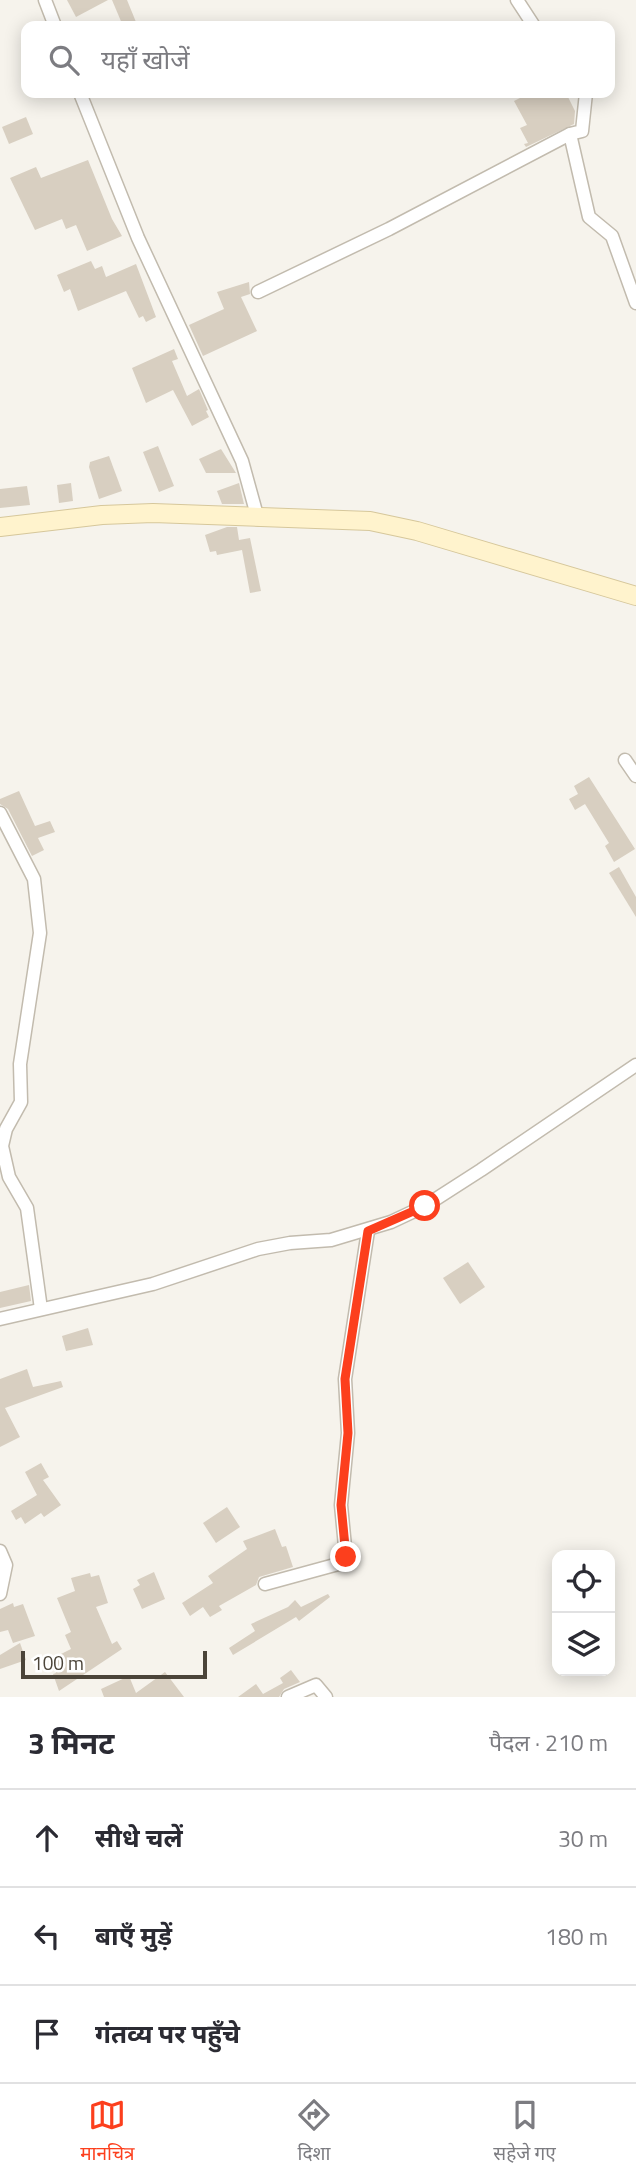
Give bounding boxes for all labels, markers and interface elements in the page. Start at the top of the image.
search box [21,21,615,98]
text: यहाँ खोजें [101,40,190,79]
icon: search [45,41,83,79]
route start [409,1190,440,1221]
route end [330,1541,361,1572]
map controls [552,1550,615,1676]
button: locate [552,1550,615,1613]
button: layers [552,1613,615,1676]
scale bar [21,1648,206,1680]
text: 100 m [32,1648,84,1677]
text: 3 मिनट [28,1720,114,1766]
text: पैदल · 210 m [489,1725,608,1760]
text: सीधे चलें [95,1818,183,1857]
icon: ahead [28,1819,66,1857]
text: 30 m [558,1821,608,1856]
text: बाएँ मुड़ें [95,1916,172,1955]
icon: left [28,1917,66,1955]
text: 180 m [545,1919,608,1954]
text: गंतव्य पर पहुँचे [95,2014,240,2053]
icon: arrive [28,2015,66,2053]
tab: मानचित्र [80,2096,135,2168]
tab: दिशा [295,2096,333,2168]
tab: सहेजे गए [493,2096,556,2168]

